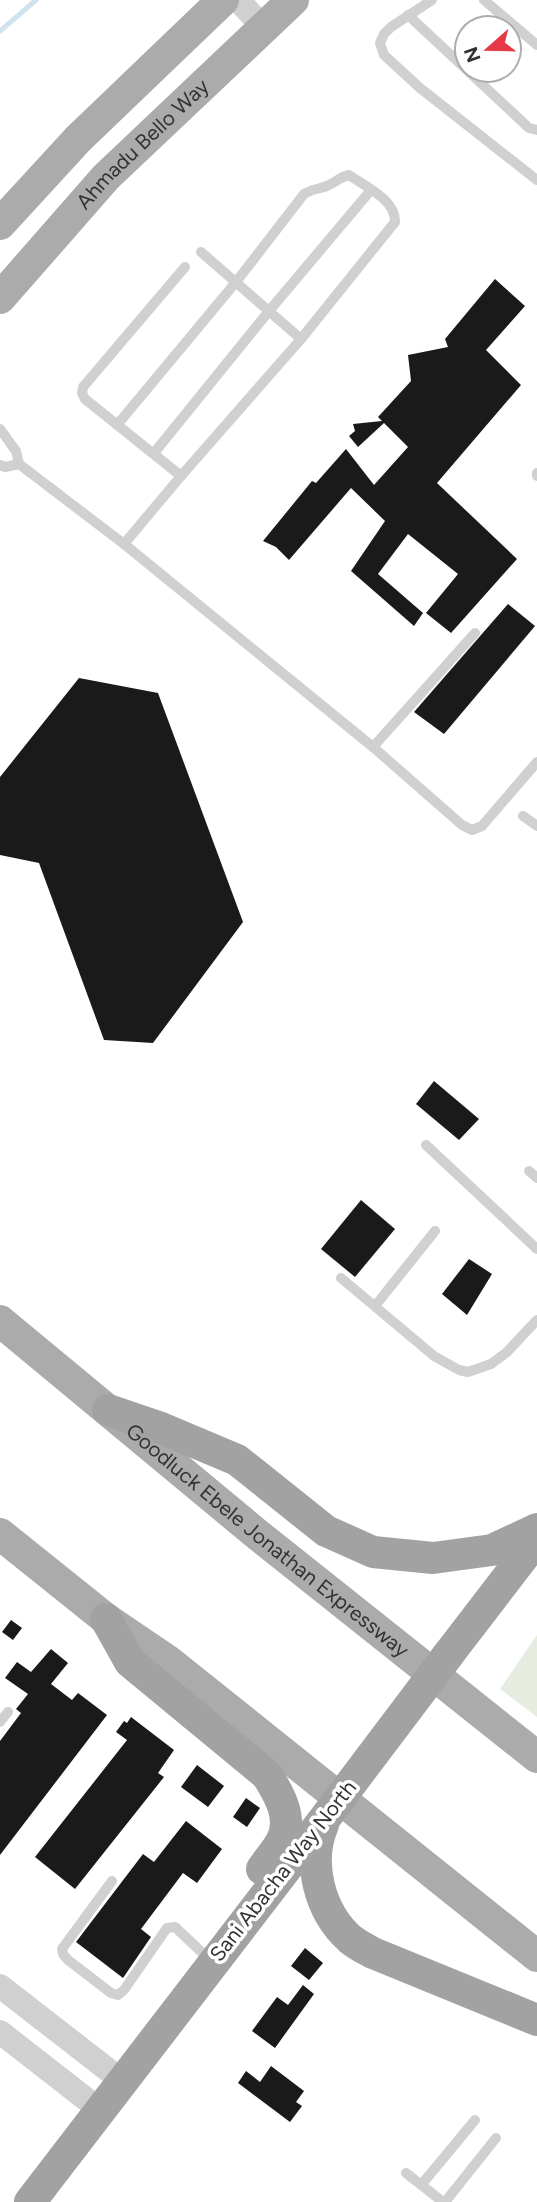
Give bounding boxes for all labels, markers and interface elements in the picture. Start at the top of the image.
north arrow [453,14,523,84]
text: N [459,44,486,65]
street label: Ahmadu Bello Way [71,73,214,214]
street label: Goodluck Ebele Jonathan Expressway [121,1418,414,1662]
street label: Sani Abacha Way North [204,1775,361,1966]

